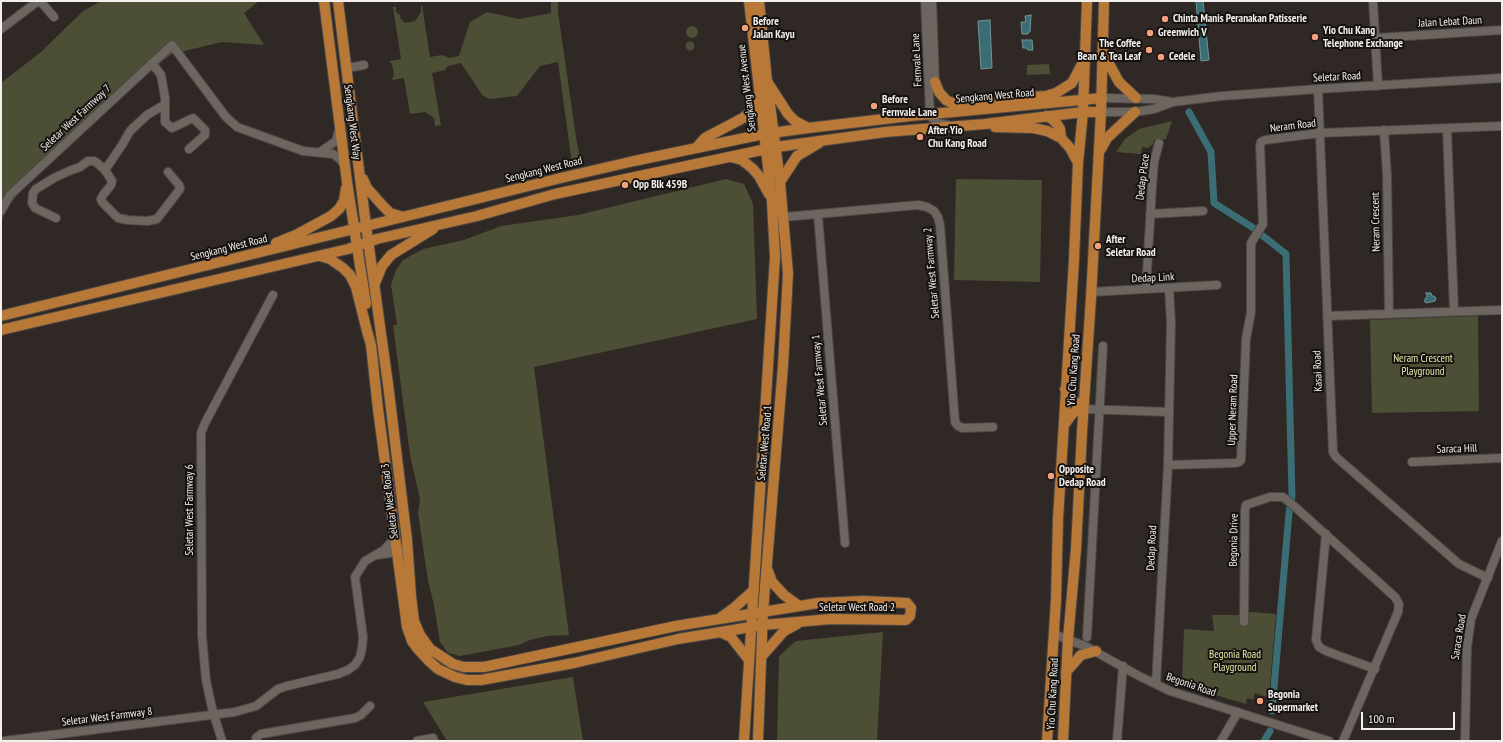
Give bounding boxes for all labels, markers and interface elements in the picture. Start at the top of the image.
place label: Chinta Manis Peranakan Patisserie [1173,12,1307,26]
marker: Chinta Manis Peranakan Patisserie [1160,14,1170,24]
street label: Jalan Lebat Daun [1418,14,1482,30]
place label: Before Jalan Kayu [753,15,795,41]
marker: Before Jalan Kayu [740,23,750,33]
place label: Yio Chu Kang Telephone Exchange [1323,24,1403,50]
place label: Greenwich V [1158,26,1207,40]
marker: Greenwich V [1145,28,1155,38]
marker: Yio Chu Kang Telephone Exchange [1310,32,1320,42]
street label: Fernvale Lane [909,33,925,87]
place label: The Coffee Bean & Tea Leaf [1077,37,1141,63]
street label: Sengkang West Avenue [735,44,759,132]
marker: The Coffee Bean & Tea Leaf [1144,45,1154,55]
place label: Cedele [1169,50,1195,64]
marker: Cedele [1156,52,1166,62]
street label: Seletar Road [1313,69,1361,85]
street label: Seletar West Farmway 7 [38,82,114,154]
street label: Sengkang West Way [341,84,363,160]
street label: Sengkang West Road [955,86,1035,106]
place label: Before Fernvale Lane [882,93,937,119]
marker: Before Fernvale Lane [869,101,879,111]
street label: Neram Road [1269,117,1317,135]
place label: After Yio Chu Kang Road [928,124,987,150]
marker: After Yio Chu Kang Road [915,132,925,142]
street label: Dedap Place [1134,153,1152,201]
street label: Sengkang West Road [504,154,584,186]
place label: Opp Blk 459B [633,178,687,192]
marker: Opp Blk 459B [620,180,630,190]
street label: Neram Crescent [1369,192,1383,252]
street label: Seletar West Farmway 2 [921,227,943,319]
street label: Sengkang West Road [189,232,269,264]
place label: After Seletar Road [1106,233,1156,259]
marker: After Seletar Road [1093,241,1103,251]
street label: Dedap Link [1131,270,1175,286]
street label: Seletar West Farmway 1 [809,334,831,426]
street label: Yio Chu Kang Road [1065,334,1083,406]
street label: Kasai Road [1311,350,1325,392]
park label: Neram Crescent Playground [1393,352,1453,378]
street label: Upper Neram Road [1225,374,1241,446]
street label: Seletar West Road 1 [755,405,775,481]
street label: Saraca Hill [1436,442,1478,456]
street label: Seletar West Road 3 [379,463,401,539]
place label: Opposite Dedap Road [1059,463,1106,489]
street label: Seletar West Farmway 6 [183,464,197,556]
marker: Opposite Dedap Road [1046,471,1056,481]
street label: Begonia Drive [1227,513,1241,567]
street label: Dedap Road [1144,525,1160,571]
street label: Seletar West Road 2 [819,601,895,615]
street label: Saraca Road [1449,613,1469,661]
park label: Begonia Road Playground [1209,648,1261,674]
street label: Yio Chu Kang Road [1045,658,1061,730]
street label: Begonia Road [1164,670,1218,700]
place label: Begonia Supermarket [1268,688,1318,714]
marker: Begonia Supermarket [1255,696,1265,706]
scale bar [1363,704,1457,730]
street label: Seletar West Farmway 8 [61,705,153,729]
text: 100 m [1368,711,1395,726]

